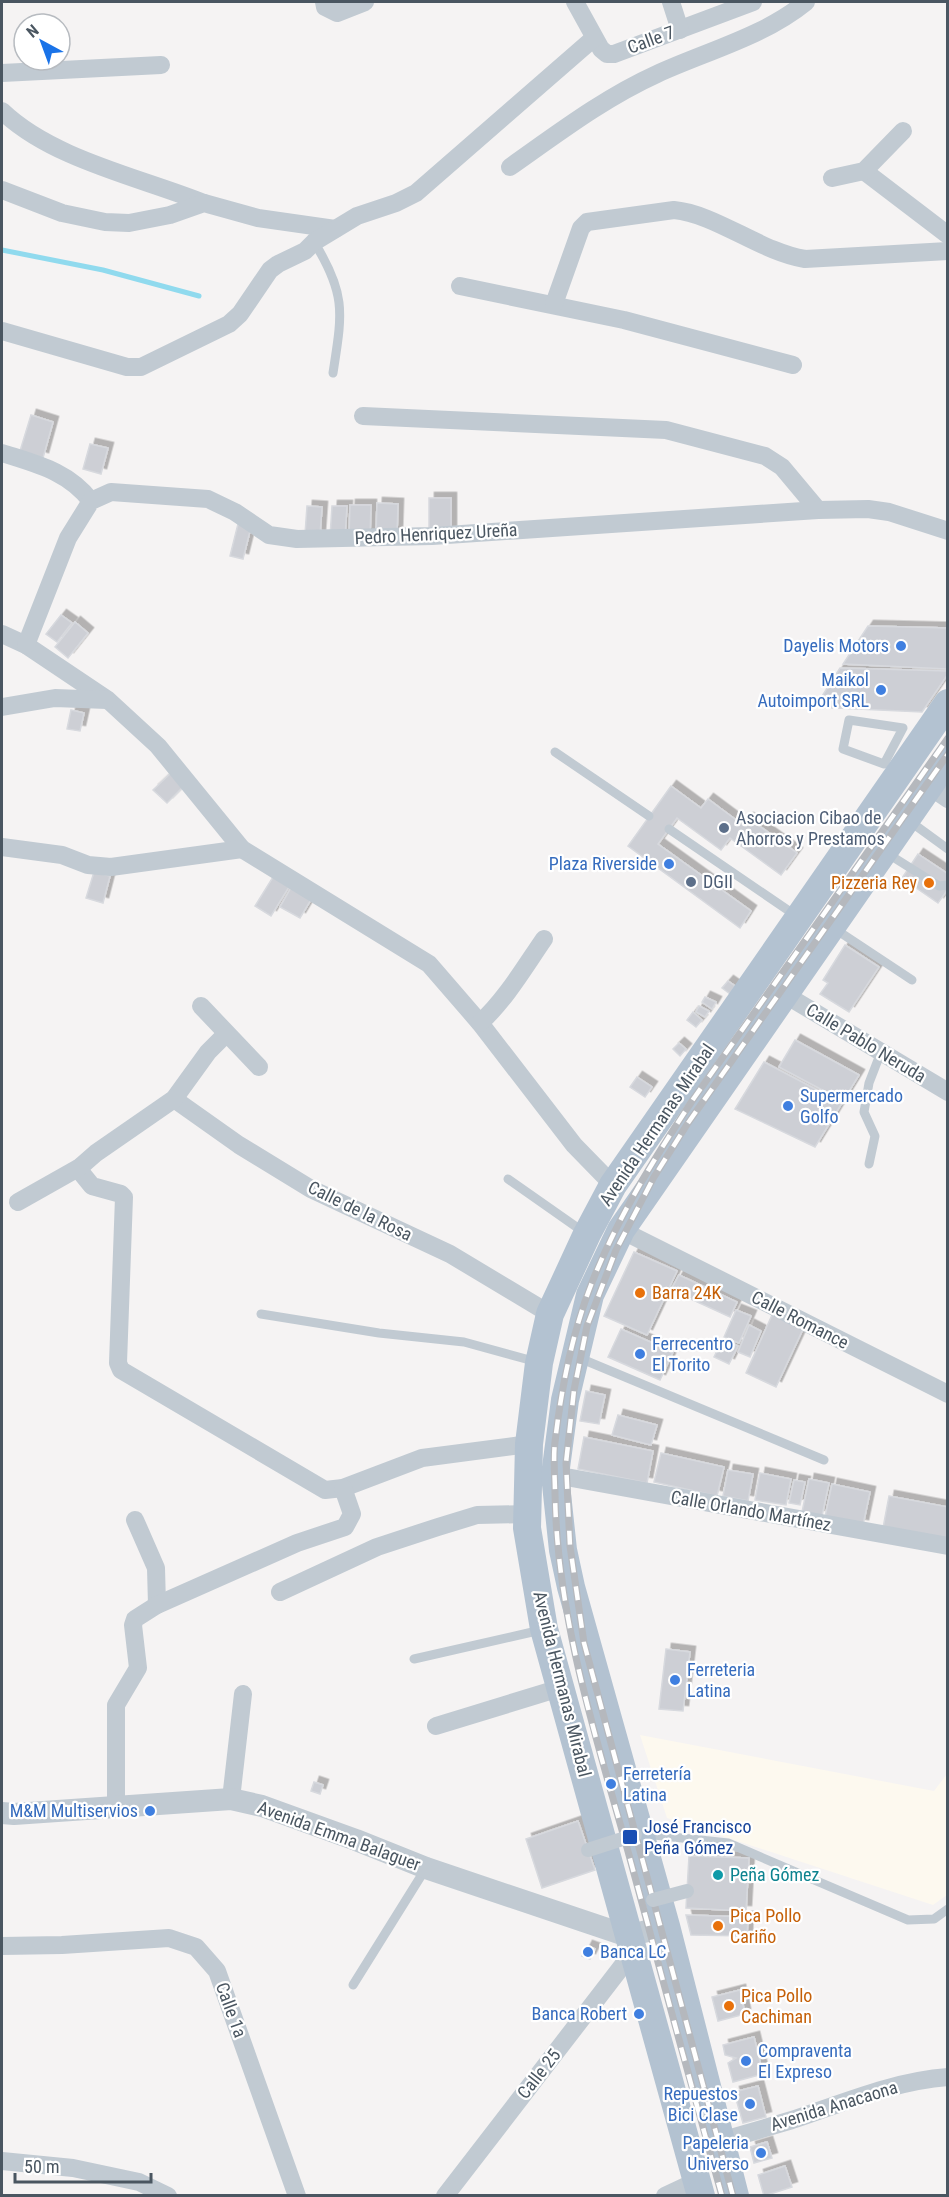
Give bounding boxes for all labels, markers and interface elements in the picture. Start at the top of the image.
north arrow [12,12,72,72]
text: N [23,21,42,41]
street label: Calle 7 [624,21,677,58]
street label: Pedro Henriquez Ureña [354,519,518,548]
place label: Dayelis Motors [783,635,889,656]
marker: Dayelis Motors [894,639,908,653]
place label: Maikol Autoimport SRL [757,669,869,711]
marker: Maikol Autoimport SRL [874,683,888,697]
place label: Asociacion Cibao de Ahorros y Prestamos [736,807,885,849]
marker: Asociacion Cibao de Ahorros y Prestamos [717,821,731,835]
place label: Plaza Riverside [549,853,657,874]
marker: Plaza Riverside [662,857,676,871]
place label: DGII [703,871,733,892]
place label: Pizzeria Rey [831,872,917,893]
marker: DGII [684,875,698,889]
marker: Pizzeria Rey [922,876,936,890]
street label: Calle Pablo Neruda [803,999,930,1087]
street label: Avenida Hermanas Mirabal [595,1040,719,1210]
place label: Supermercado Golfo [800,1085,903,1127]
marker: Supermercado Golfo [781,1099,795,1113]
street label: Calle de la Rosa [305,1176,416,1245]
place label: Barra 24K [652,1282,722,1303]
marker: Barra 24K [633,1286,647,1300]
street label: Calle Romance [748,1286,852,1353]
place label: Ferrecentro El Torito [652,1333,733,1375]
marker: Ferrecentro El Torito [633,1347,647,1361]
street label: Calle Orlando Martínez [669,1486,833,1535]
street label: Avenida Hermanas Mirabal [529,1589,596,1779]
place label: Ferreteria Latina [687,1659,755,1701]
marker: Ferreteria Latina [668,1673,682,1687]
place label: Ferretería Latina [623,1763,691,1805]
marker: Ferretería Latina [604,1777,618,1791]
street label: Avenida Emma Balaguer [255,1796,424,1875]
place label: M&M Multiservios [10,1800,138,1821]
marker: M&M Multiservios [143,1804,157,1818]
place label: José Francisco Peña Gómez [644,1816,751,1858]
marker: José Francisco Peña Gómez [621,1828,639,1846]
place label: Peña Gómez [730,1864,819,1885]
marker: Peña Gómez [711,1868,725,1882]
place label: Pica Pollo Cariño [730,1905,801,1947]
marker: Pica Pollo Cariño [711,1919,725,1933]
place label: Banca LC [600,1941,666,1962]
marker: Banca LC [581,1945,595,1959]
street label: Calle 1a [212,1979,251,2040]
place label: Pica Pollo Cachiman [741,1985,812,2027]
marker: Pica Pollo Cachiman [722,1999,736,2013]
place label: Banca Robert [532,2003,627,2024]
marker: Banca Robert [632,2007,646,2021]
place label: Compraventa El Expreso [758,2040,852,2082]
street label: Calle 25 [513,2045,565,2103]
marker: Compraventa El Expreso [739,2054,753,2068]
street label: Avenida Anacaona [768,2076,900,2135]
place label: Repuestos Bici Clase [663,2083,738,2125]
marker: Repuestos Bici Clase [743,2097,757,2111]
place label: Papeleria Universo [682,2132,749,2174]
scale bar [15,2146,152,2184]
marker: Papeleria Universo [754,2146,768,2160]
text: 50 m [24,2156,59,2177]

